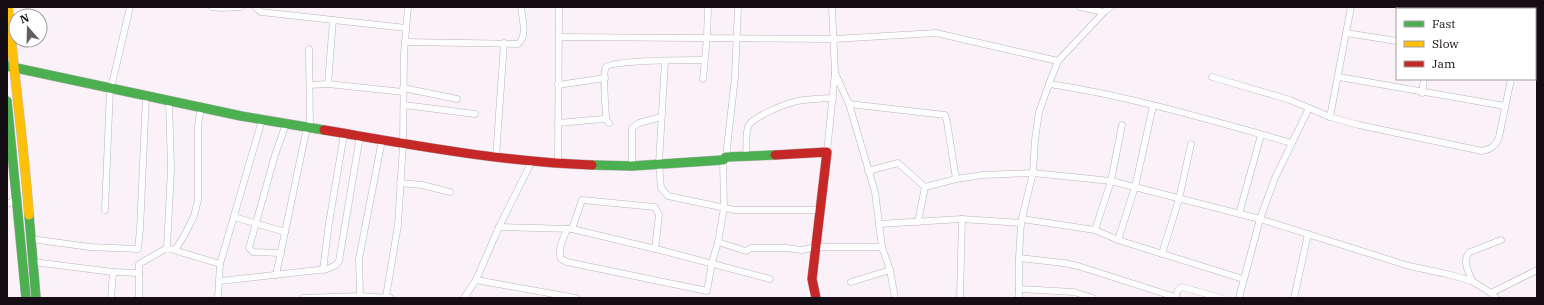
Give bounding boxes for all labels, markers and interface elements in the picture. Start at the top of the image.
north arrow [8,8,48,48]
legend [1396,8,1536,80]
text: N [18,10,31,27]
text: Fast [1432,16,1456,31]
text: Slow [1432,36,1459,51]
text: Jam [1432,56,1456,71]

